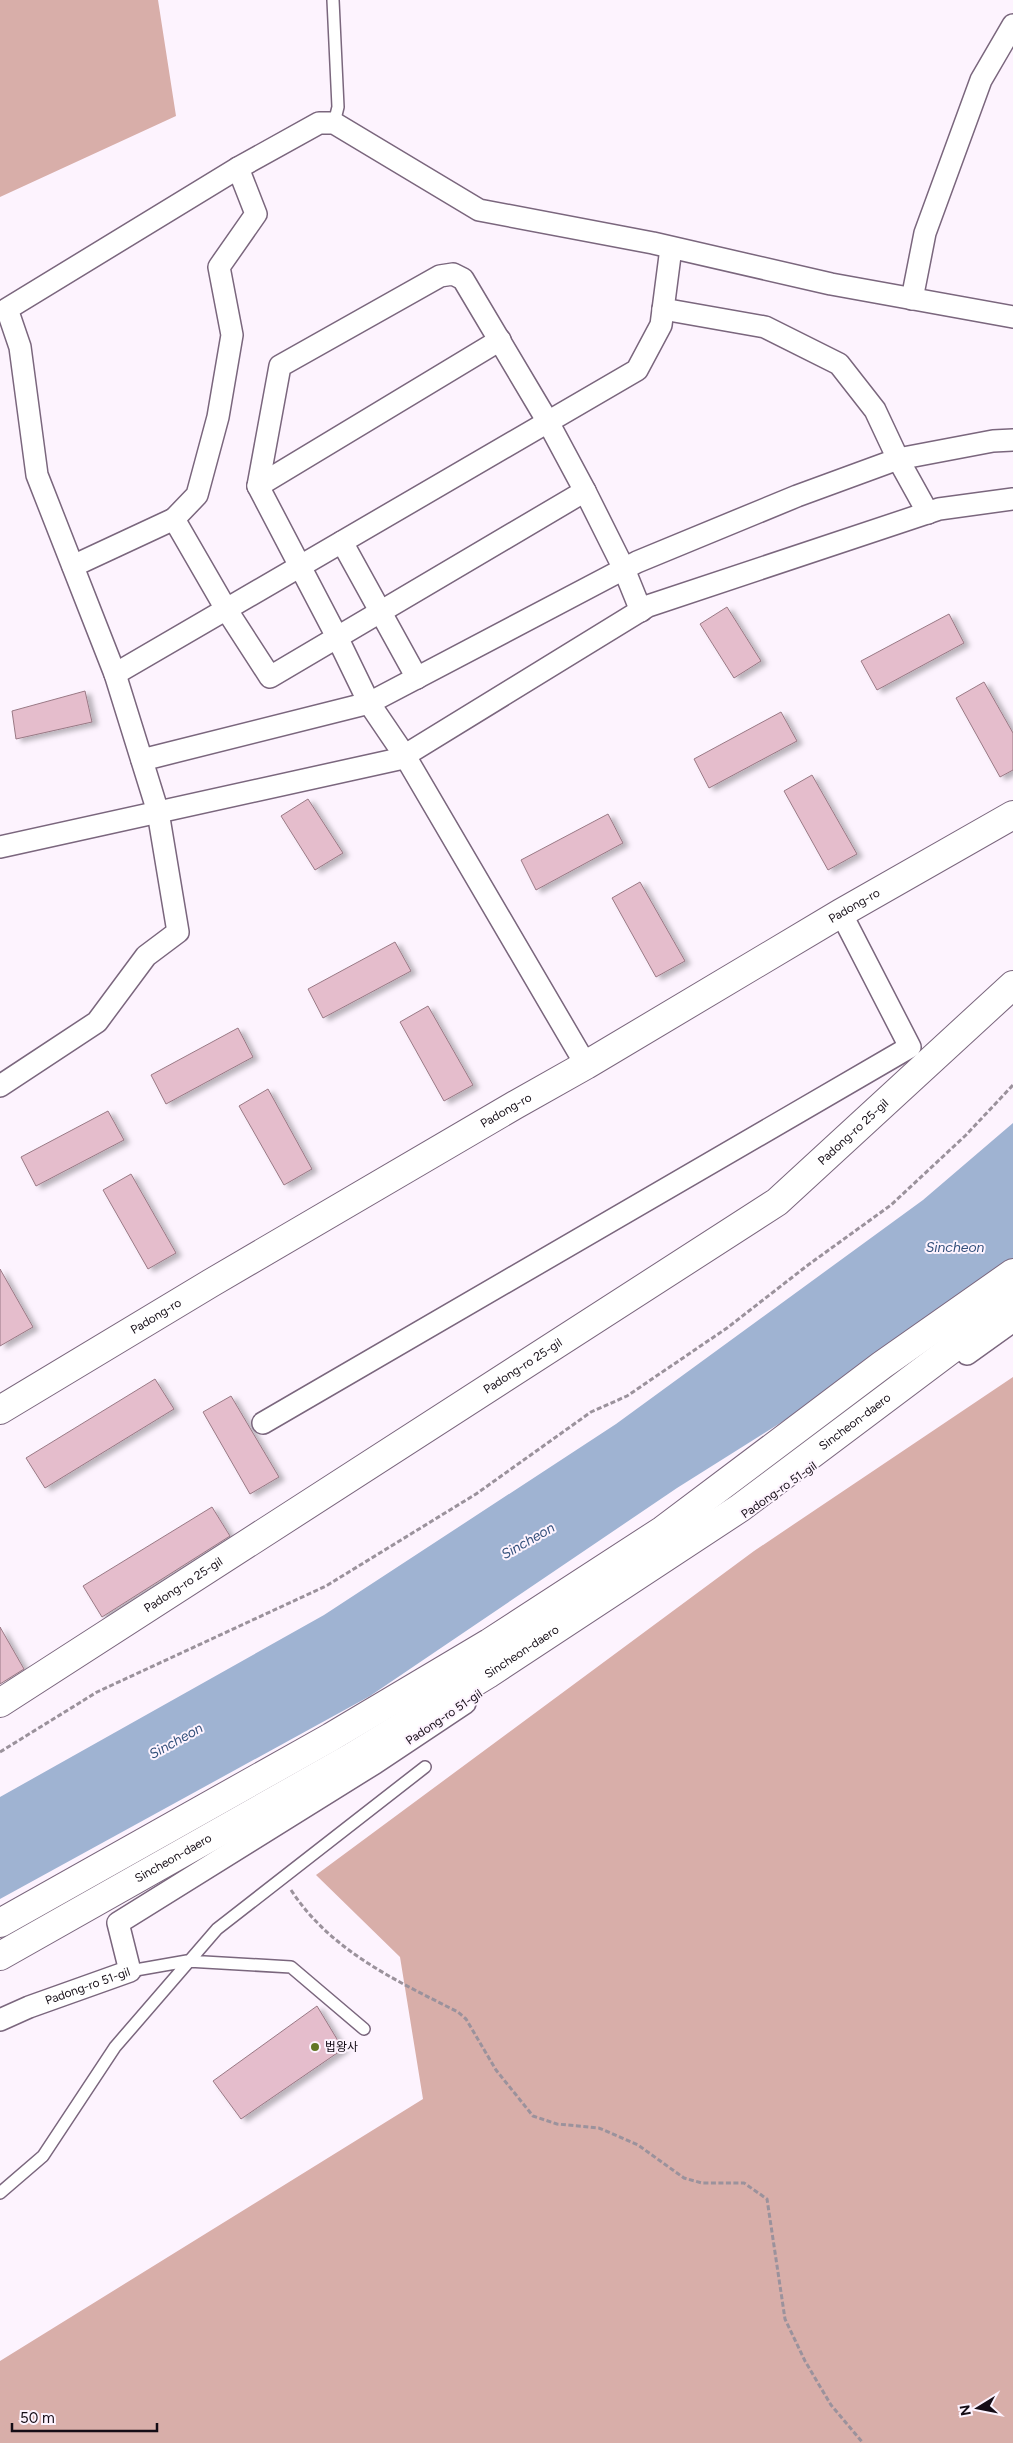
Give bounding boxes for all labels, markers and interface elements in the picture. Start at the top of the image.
street label: Padong-ro [826,885,882,926]
street label: Padong-ro [478,1090,534,1131]
street label: Padong-ro 25-gil [815,1096,891,1168]
water label: Sincheon [926,1239,985,1256]
street label: Padong-ro [128,1295,184,1337]
street label: Padong-ro 25-gil [481,1335,565,1396]
street label: Sincheon-daero [816,1390,893,1453]
street label: Padong-ro 51-gil [739,1459,819,1521]
water label: Sincheon [498,1519,558,1563]
street label: Padong-ro 25-gil [141,1554,225,1615]
street label: Sincheon-daero [482,1622,561,1681]
street label: Padong-ro 51-gil [403,1686,485,1748]
water label: Sincheon [146,1719,206,1763]
street label: Sincheon-daero [132,1831,214,1885]
street label: Padong-ro 51-gil [43,1965,132,2008]
place label: 법왕사 [325,2040,358,2054]
marker: 법왕사 [309,2041,321,2053]
north arrow [953,2383,1003,2433]
scale bar [12,2400,158,2432]
text: N [956,2403,975,2417]
text: 50 m [20,2409,55,2427]

